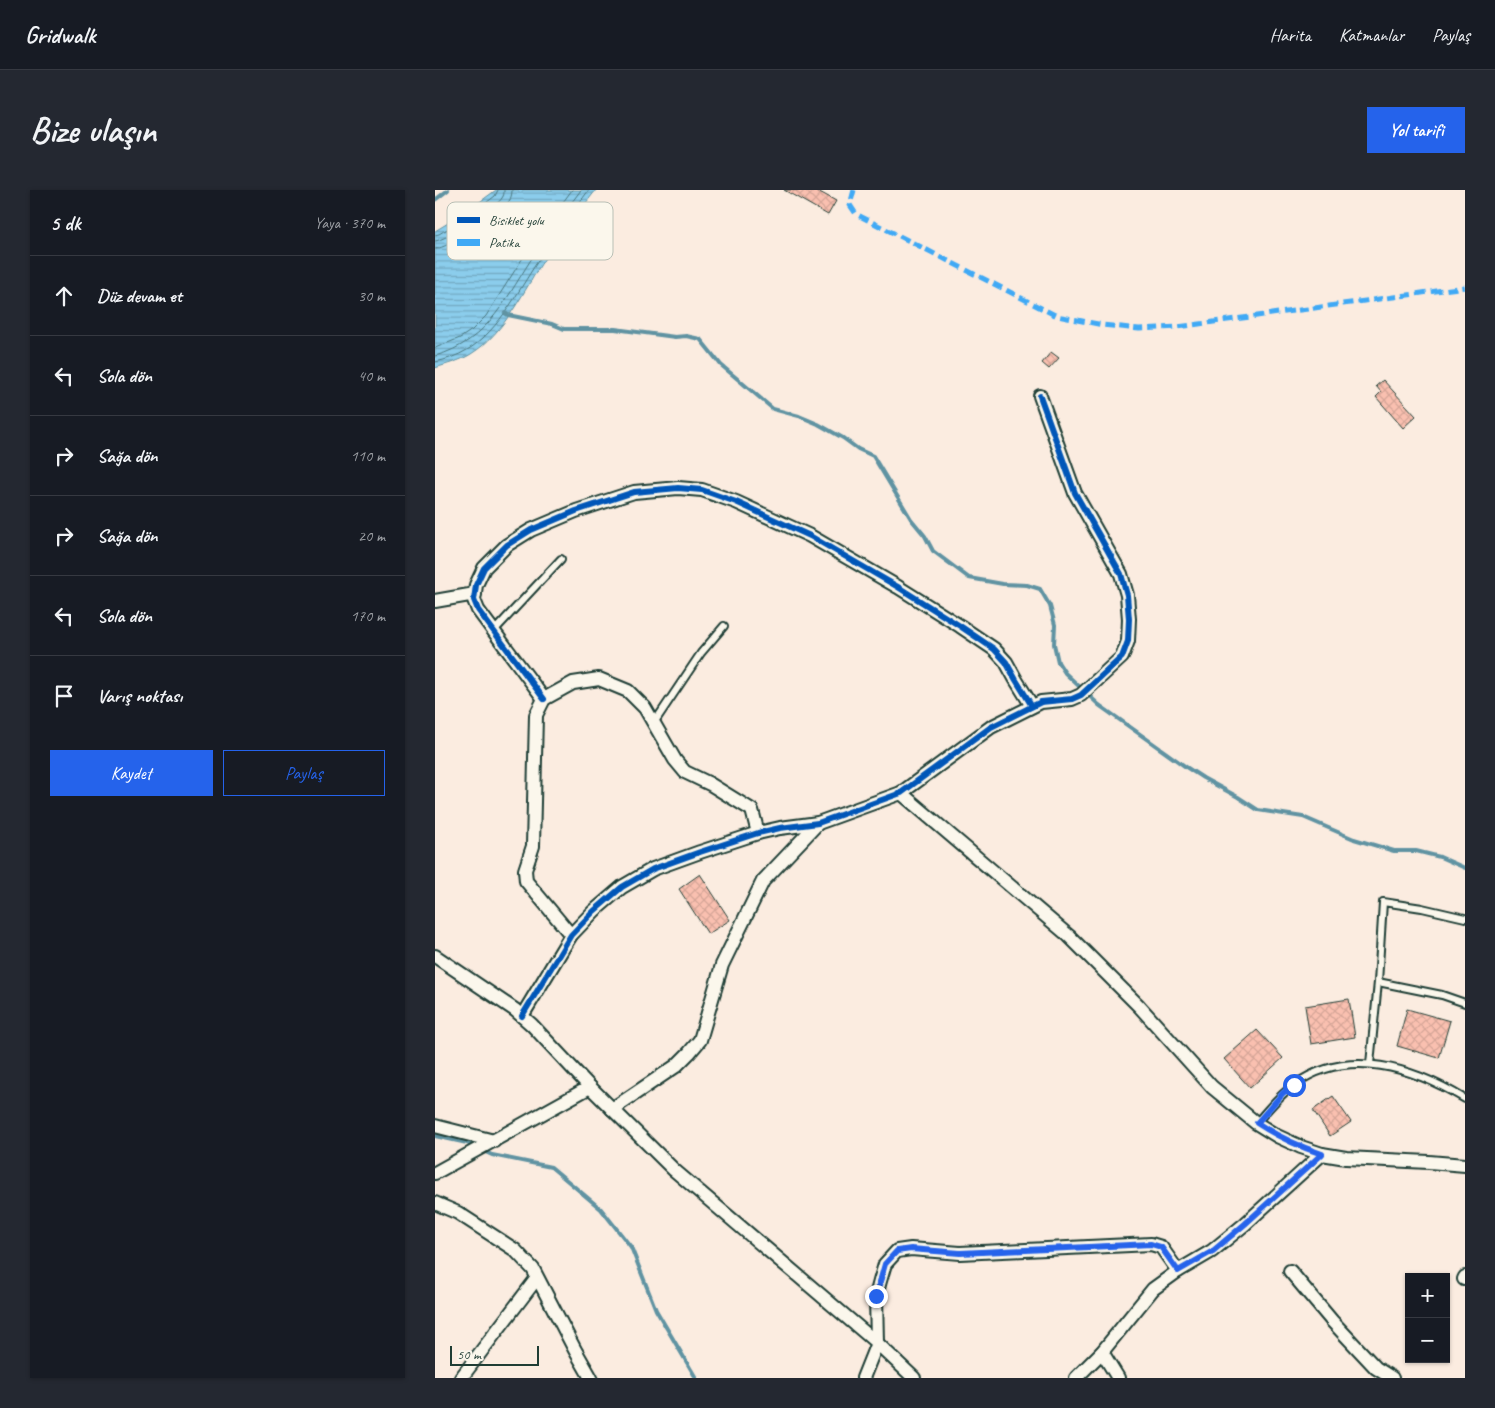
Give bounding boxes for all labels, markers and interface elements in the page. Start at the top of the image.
text: Gridwalk [25,20,95,50]
text: Harita [1270,24,1311,46]
text: Katmanlar [1339,24,1404,46]
text: Paylaş [1432,24,1470,46]
button: Yol tarifi [1367,107,1465,153]
text: Bize ulaşın [30,108,156,153]
legend [447,202,613,260]
text: 5 dk [50,210,81,236]
text: Bisiklet yolu [489,212,545,229]
text: Yaya · 370 m [314,213,385,233]
text: Patika [489,234,520,251]
icon: ahead [50,282,78,310]
text: Düz devam et [97,284,182,308]
text: 30 m [358,286,385,306]
icon: left [50,362,78,390]
text: Sola dön [97,364,152,388]
text: 40 m [358,366,385,386]
icon: right [50,442,78,470]
text: Sağa dön [97,444,158,468]
text: 110 m [351,446,385,466]
icon: right [50,522,78,550]
text: Sağa dön [97,524,158,548]
text: 20 m [358,526,385,546]
icon: left [50,602,78,630]
text: Sola dön [97,604,152,628]
text: 170 m [351,606,385,626]
icon: arrive [50,682,78,710]
text: Varış noktası [97,684,182,708]
button: Kaydet [50,750,213,796]
button: Paylaş [223,750,385,796]
route start [1283,1074,1306,1097]
map controls [1405,1273,1450,1363]
button: + [1405,1273,1450,1318]
route end [865,1285,888,1308]
button: − [1405,1318,1450,1363]
scale bar [450,1343,539,1366]
text: 50 m [457,1346,481,1363]

